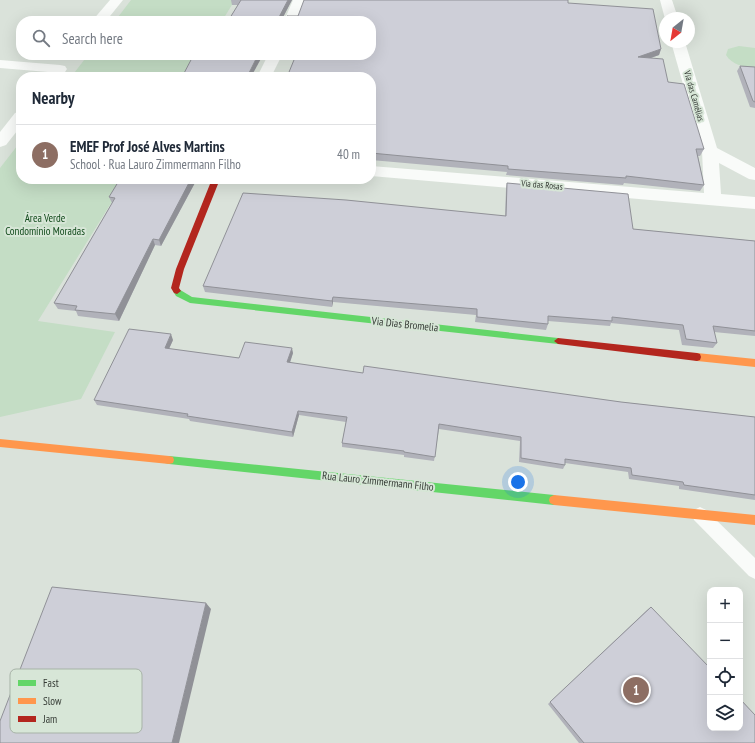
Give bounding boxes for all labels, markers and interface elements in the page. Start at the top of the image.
north arrow [659,12,695,48]
search box [16,16,376,60]
icon: search [30,27,52,49]
text: Search here [62,29,123,48]
street label: Via das Camélias [682,68,707,122]
text: Nearby [32,87,75,109]
text: EMEF Prof José Alves Martins [70,137,225,156]
text: 1 [42,146,48,163]
text: 40 m [337,146,360,163]
text: School · Rua Lauro Zimmermann Filho [70,156,241,173]
street label: Via das Rosas [520,177,563,192]
park label: Área Verde Condomínio Moradas [5,211,85,238]
street label: Via Dias Bromelia [370,313,439,334]
street label: Rua Lauro Zimmermann Filho [322,468,435,494]
your location [508,472,528,492]
map controls [707,587,743,731]
button: + [707,587,743,623]
button: − [707,623,743,659]
button: locate [707,659,743,695]
legend [10,669,142,733]
pin: 1 [623,675,649,705]
text: Fast [43,676,59,690]
text: Slow [43,694,62,708]
button: layers [707,695,743,731]
text: Jam [42,712,57,726]

